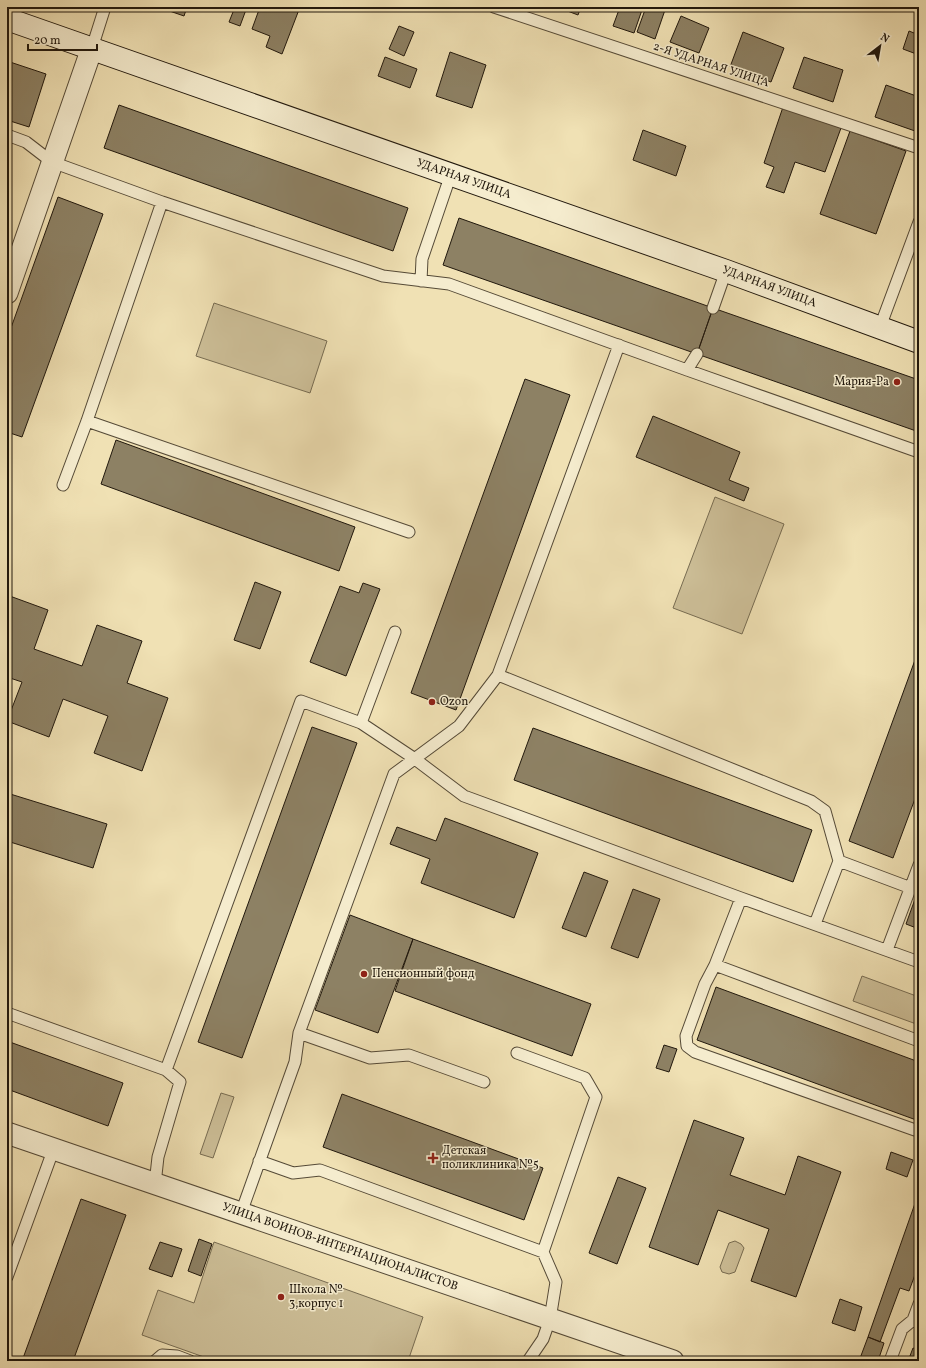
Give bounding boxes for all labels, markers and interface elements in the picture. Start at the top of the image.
scale bar [28,26,97,52]
north arrow [860,26,900,66]
text: N [877,30,892,47]
text: 20 m [34,33,61,49]
street label: 2-Я УДАРНАЯ УЛИЦА [651,39,772,92]
street label: УДАРНАЯ УЛИЦА [414,155,514,203]
street label: УДАРНАЯ УЛИЦА [720,262,819,312]
place label: Мария-Ра [834,374,889,390]
marker: Мария-Ра [892,377,902,387]
place label: Ozon [440,694,468,710]
marker: Ozon [427,697,437,707]
place label: Пенсионный фонд [372,966,475,982]
marker: Пенсионный фонд [359,969,369,979]
place label: Детская поликлиника №5 [442,1143,539,1173]
marker: Детская поликлиника №5 [427,1152,439,1164]
street label: УЛИЦА ВОИНОВ-ИНТЕРНАЦИОНАЛИСТОВ [220,1199,460,1295]
place label: Школа № 3,корпус 1 [289,1282,343,1312]
marker: Школа № 3,корпус 1 [276,1292,286,1302]

